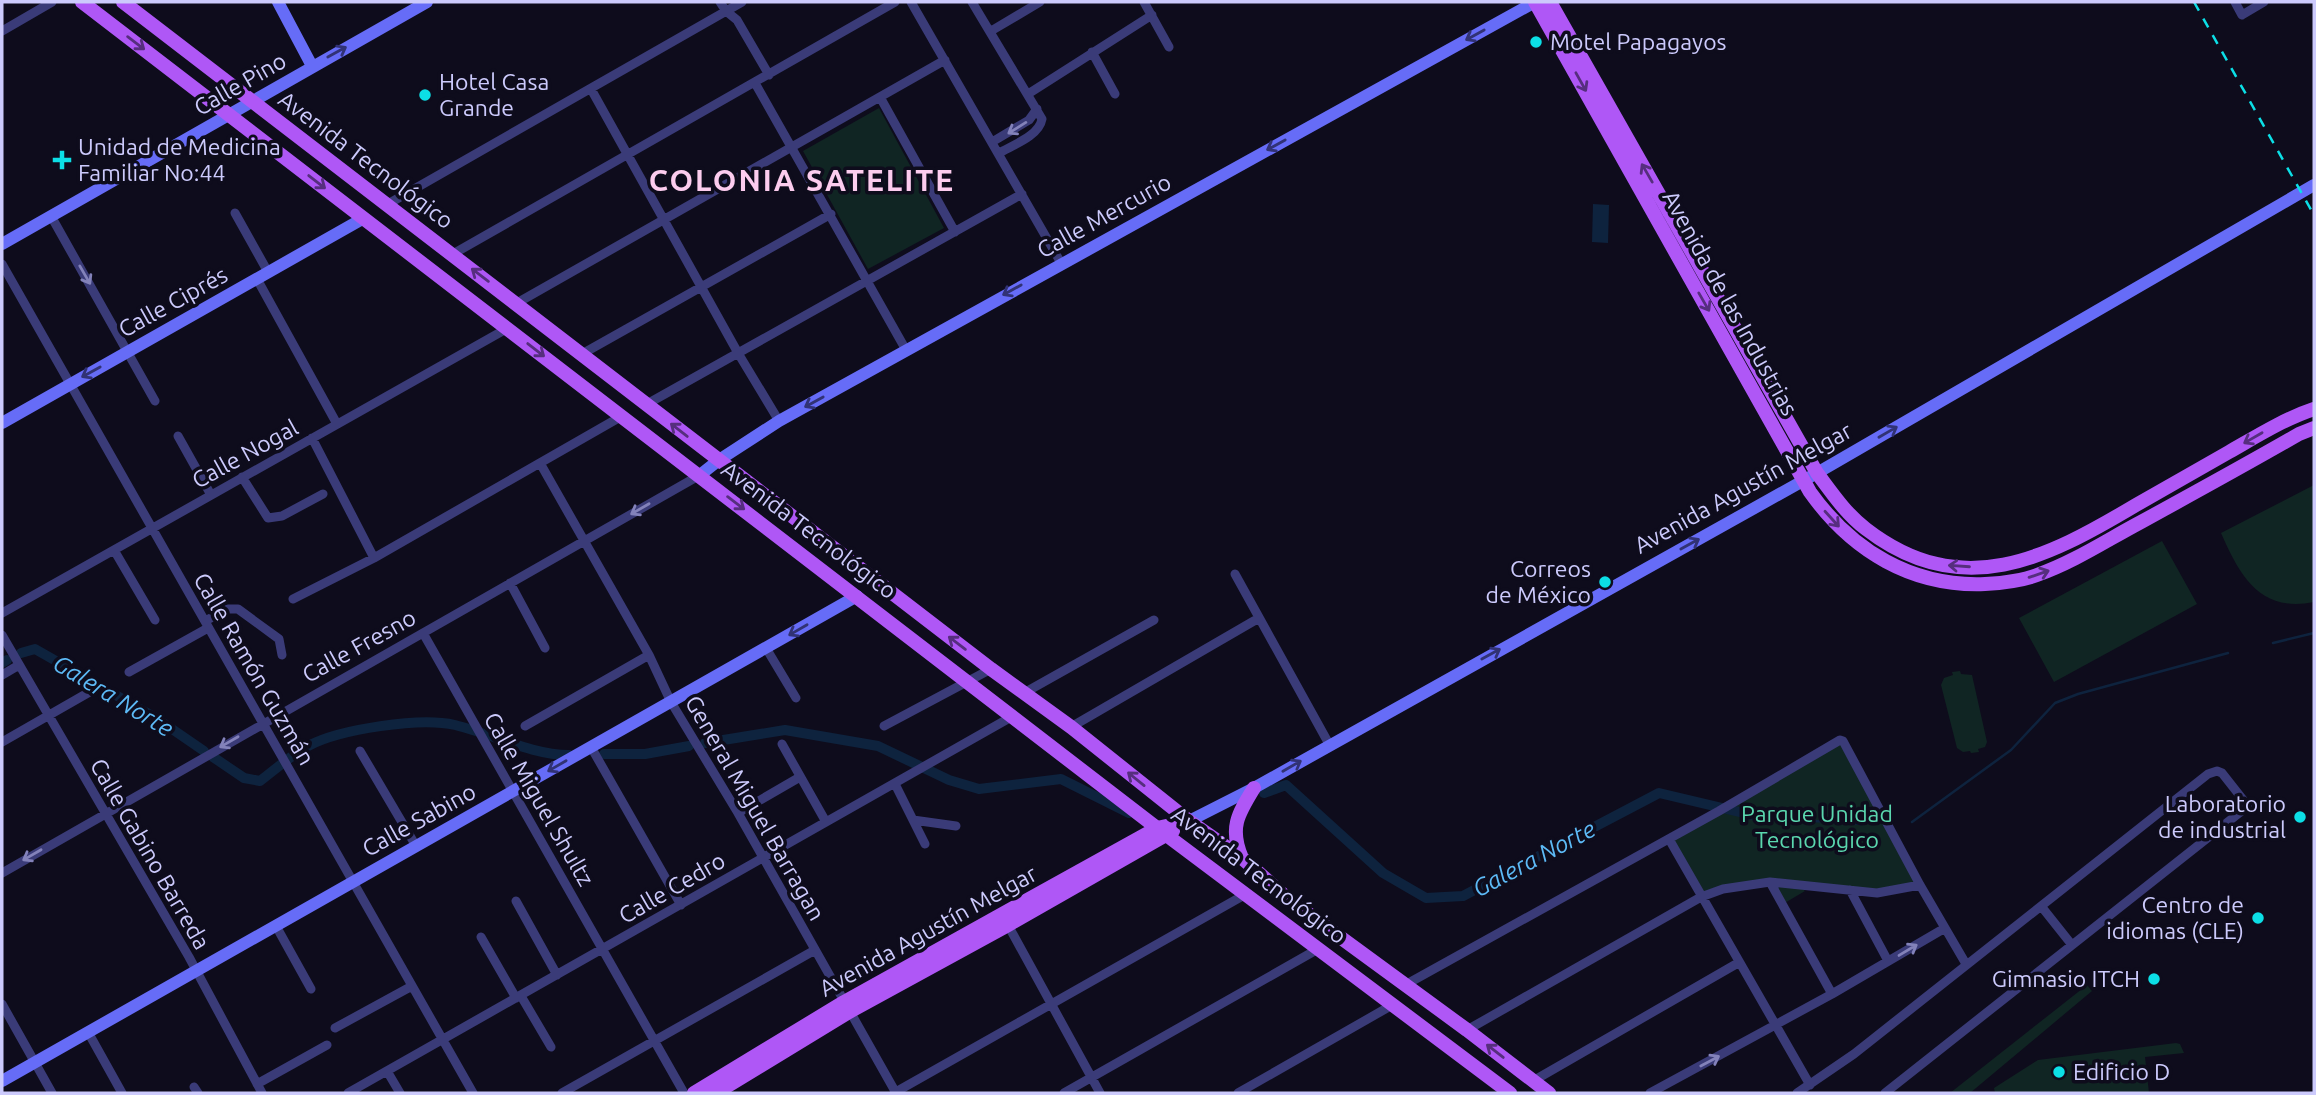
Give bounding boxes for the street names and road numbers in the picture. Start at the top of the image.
street label: Calle Pino [189,47,290,120]
street label: Avenida Tecnológico [274,86,458,233]
street label: Calle Mercurio [1033,169,1175,263]
street label: Avenida de las Industrias [1658,186,1803,420]
street label: Calle Ciprés [114,261,232,342]
street label: Calle Nogal [188,414,302,493]
street label: Avenida Agustín Melgar [1630,417,1856,558]
street label: Avenida Tecnológico [717,456,901,603]
street label: Calle Ramón Guzmán [189,568,320,769]
street label: Calle Fresno [298,604,420,687]
street label: General Miguel Barragan [681,691,830,925]
street label: Calle Miguel Shultz [480,708,599,890]
street label: Calle Gabino Barreda [86,754,215,953]
street label: Calle Sabino [358,778,480,861]
street label: Avenida Tecnológico [1167,801,1351,948]
street label: Calle Cedro [614,847,729,928]
street label: Avenida Agustín Melgar [815,860,1041,1001]

